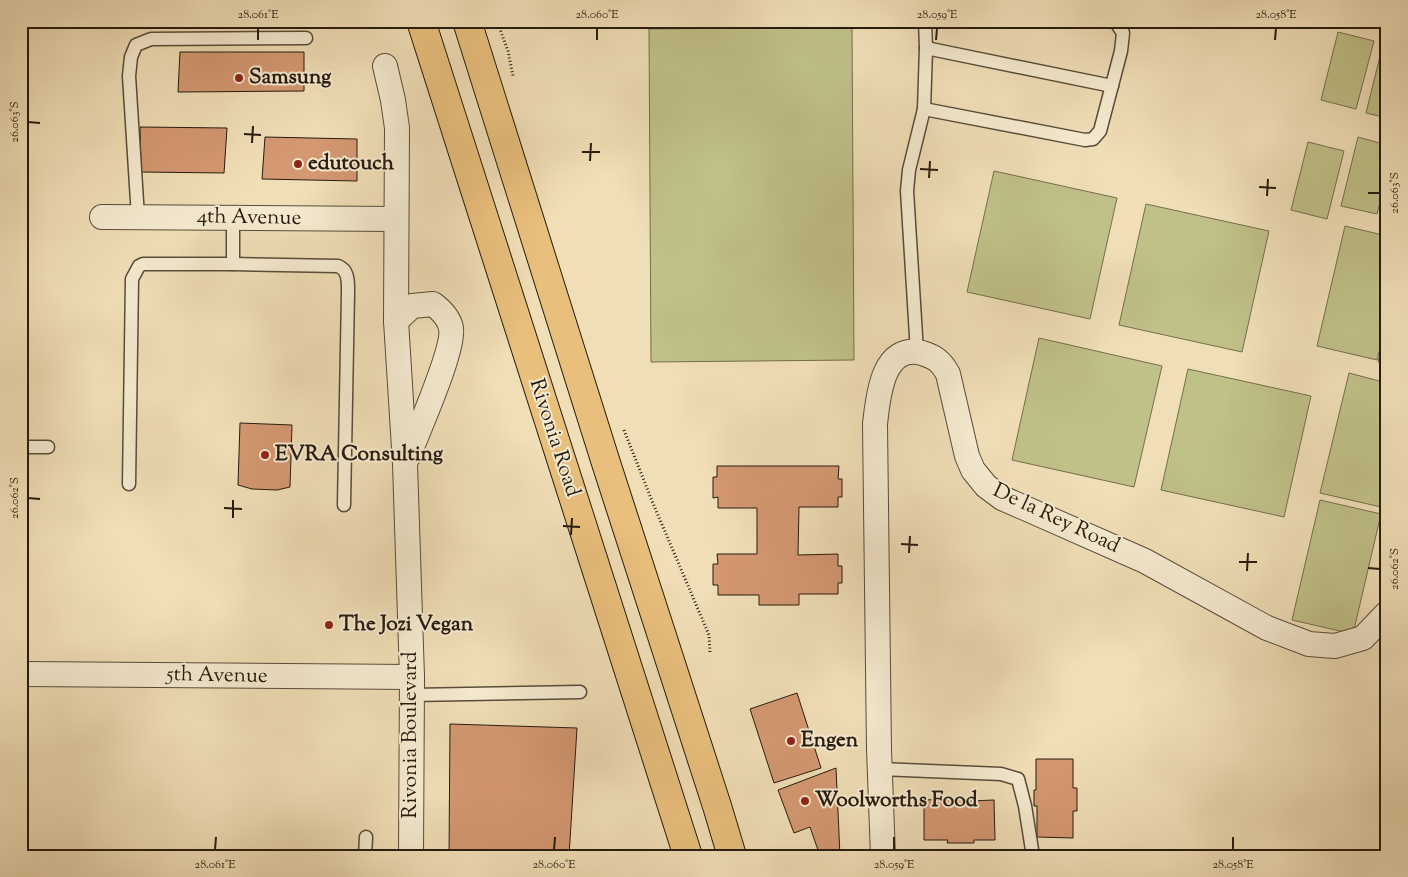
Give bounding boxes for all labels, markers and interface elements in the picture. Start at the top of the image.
text: 28.061°E [238,6,279,24]
text: 28.060°E [576,6,619,24]
text: 28.059°E [917,6,958,24]
text: 28.058°E [1255,6,1297,24]
place label: Samsung [249,63,332,93]
marker: Samsung [233,72,245,84]
text: 26.063°S [6,101,24,143]
place label: edutouch [308,149,395,179]
marker: edutouch [292,158,304,170]
text: 26.063°S [1386,172,1404,214]
street label: 4th Avenue [196,202,302,234]
street label: Rivonia Road [521,375,587,501]
place label: EVRA Consulting [275,440,444,470]
marker: EVRA Consulting [259,449,271,461]
street label: De la Rey Road [988,476,1125,562]
text: 26.062°S [6,477,24,519]
text: 26.062°S [1386,548,1404,590]
place label: The Jozi Vegan [339,610,474,640]
marker: The Jozi Vegan [323,619,335,631]
street label: Rivonia Boulevard [396,651,426,819]
street label: 5th Avenue [165,660,268,692]
place label: Engen [801,726,859,756]
marker: Engen [785,735,797,747]
place label: Woolworths Food [815,786,978,816]
marker: Woolworths Food [799,795,811,807]
text: 28.061°E [195,856,236,874]
text: 28.060°E [533,856,576,874]
text: 28.059°E [874,856,915,874]
text: 28.058°E [1212,856,1254,874]

